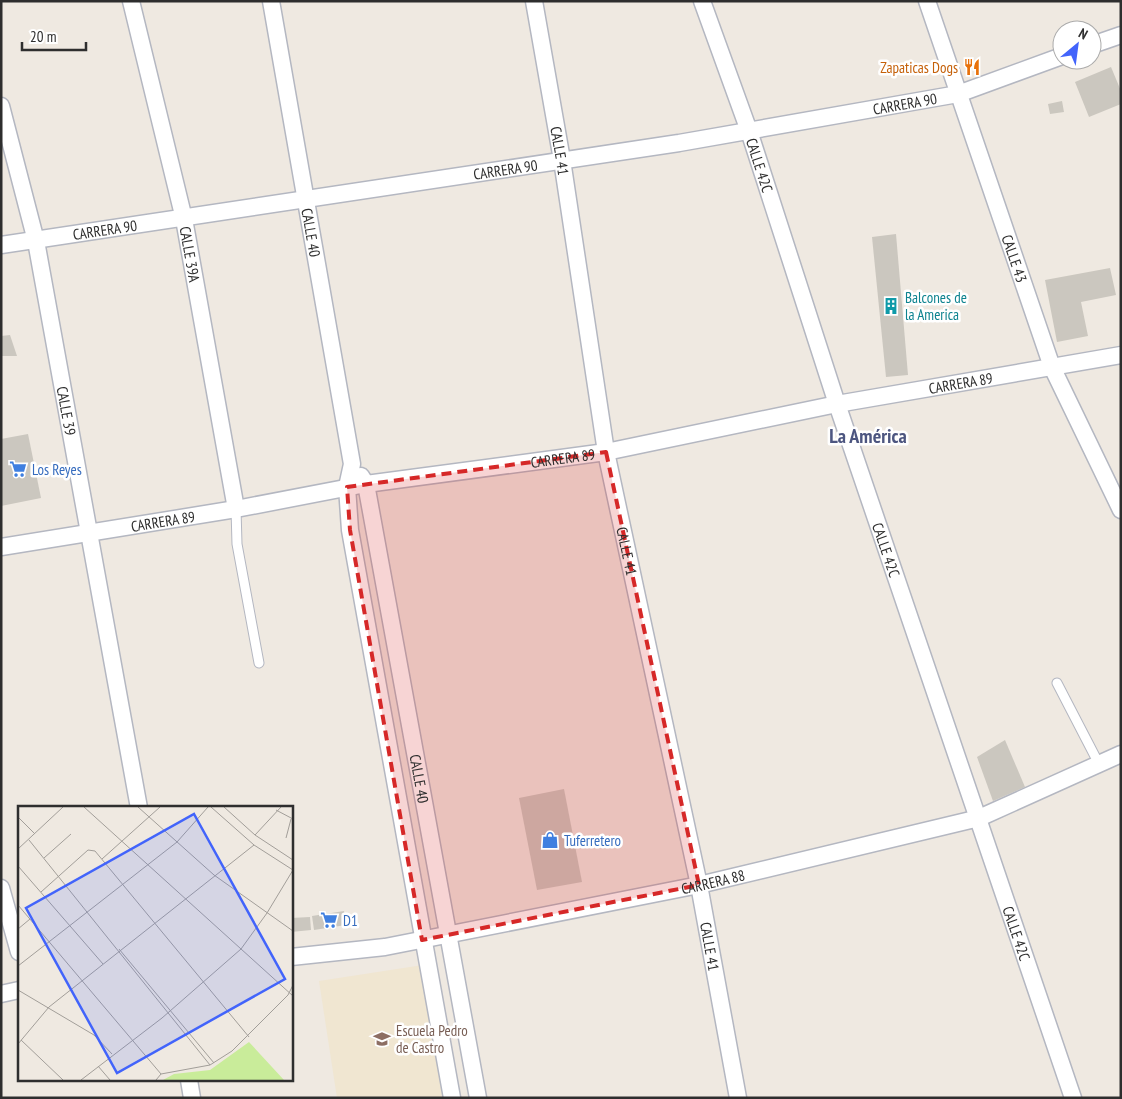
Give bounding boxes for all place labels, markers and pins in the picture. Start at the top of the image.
restaurant icon: Zapaticas Dogs [962,57,982,77]
place label: Zapaticas Dogs [880,58,958,77]
place label: Balcones de la America [905,288,967,324]
building icon: Balcones de la America [881,296,901,316]
supermarket icon: Los Reyes [8,459,28,479]
place label: Los Reyes [32,460,82,479]
shop icon: Tuferretero [540,830,560,850]
place label: Tuferretero [564,831,621,850]
supermarket icon: D1 [319,910,339,930]
place label: D1 [343,911,358,930]
place label: Escuela Pedro de Castro [396,1021,468,1057]
school or university icon: Escuela Pedro de Castro [372,1029,392,1049]

